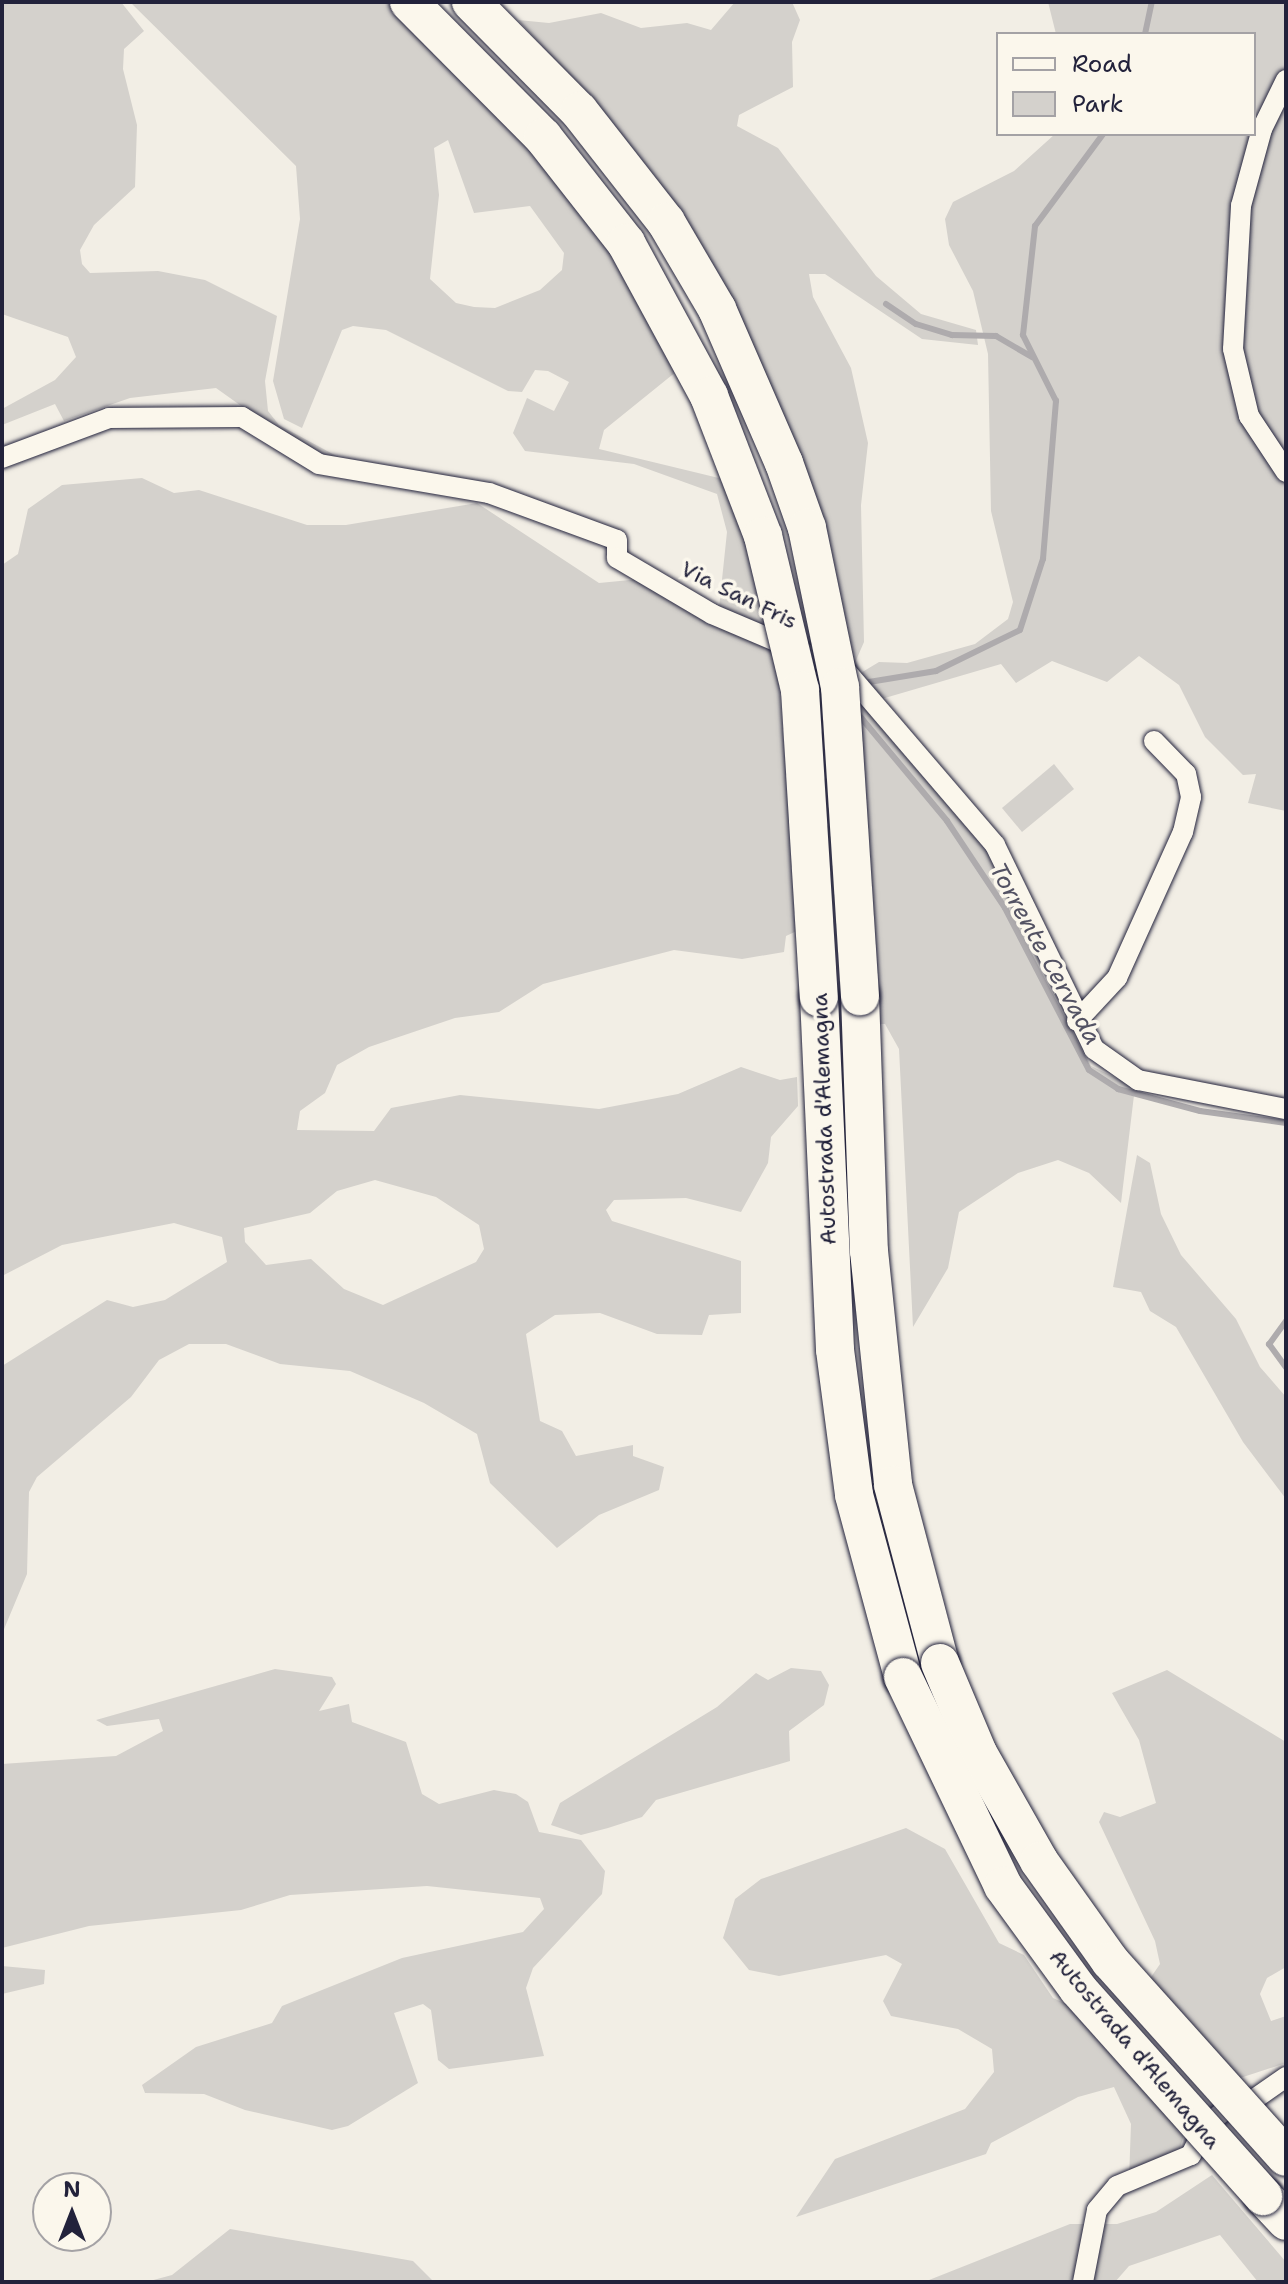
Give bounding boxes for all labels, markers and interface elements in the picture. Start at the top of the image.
legend [996,32,1256,136]
text: Road [1072,48,1132,80]
text: Park [1072,88,1124,120]
street label: Via San Fris [676,555,802,635]
water label: Torrente Cervada [983,858,1107,1050]
street label: Autostrada d'Alemagna [806,993,842,1245]
street label: Autostrada d'Alemagna [1044,1944,1226,2154]
north arrow [32,2172,112,2252]
text: N [63,2175,81,2204]

